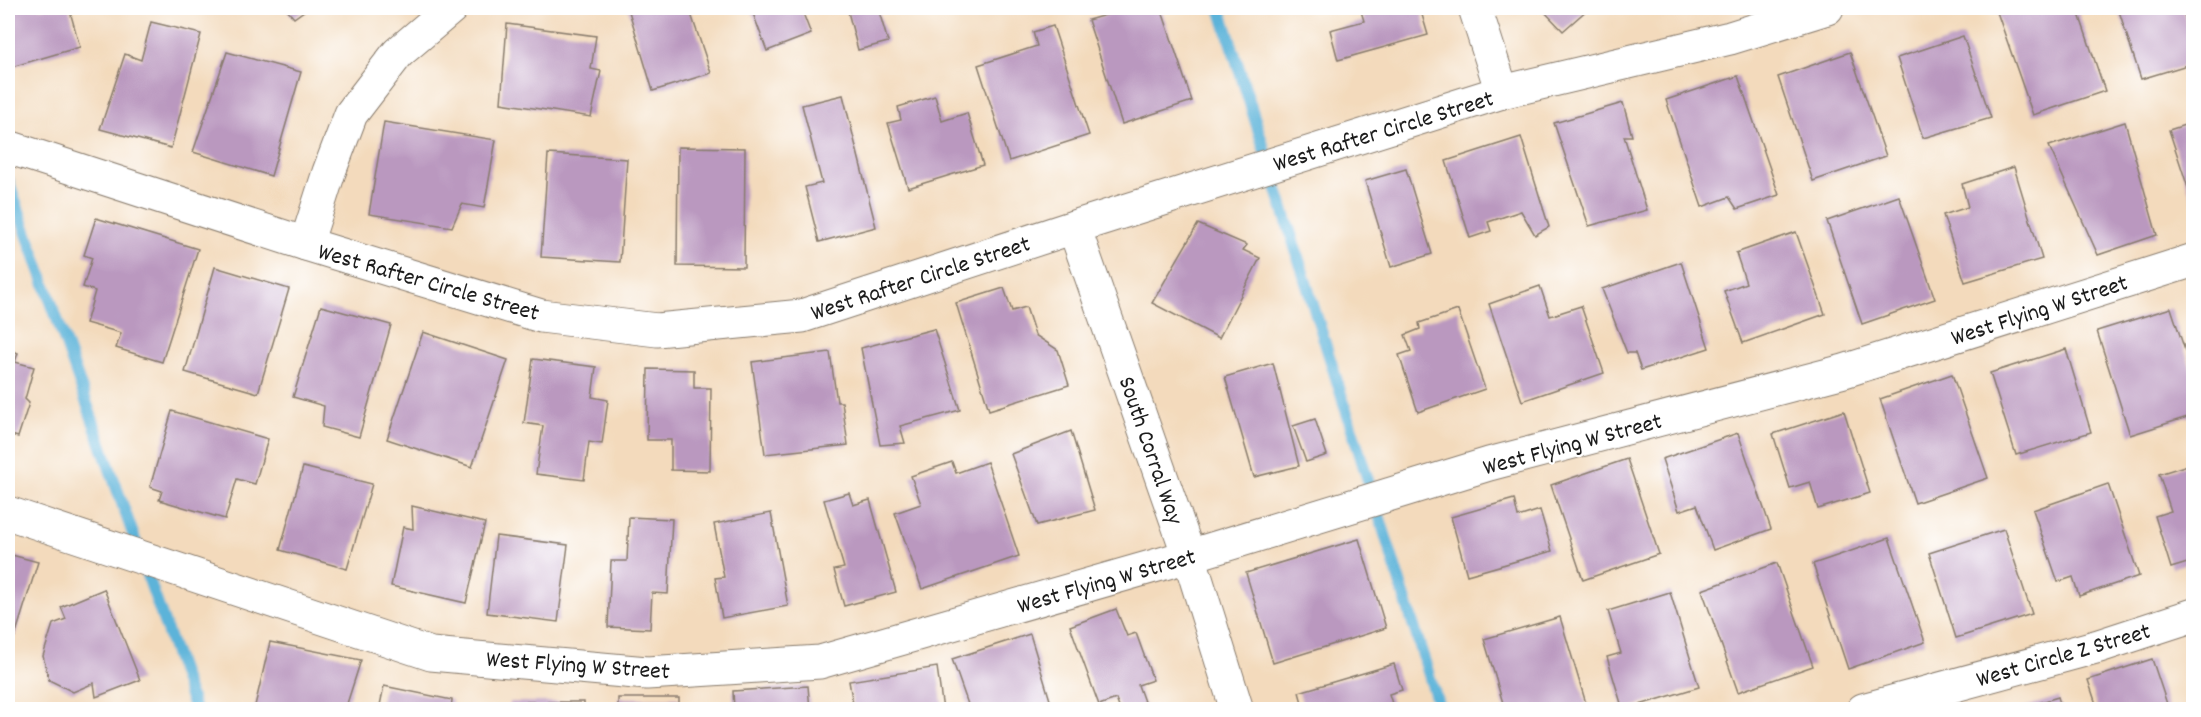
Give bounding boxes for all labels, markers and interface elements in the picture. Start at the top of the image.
street label: West Rafter Circle Street [1269,83,1498,183]
street label: West Rafter Circle Street [807,228,1035,331]
street label: West Rafter Circle Street [313,236,543,332]
street label: West Flying W Street [1947,267,2133,356]
street label: South Corral Way [1108,372,1191,531]
street label: West Flying W Street [1480,406,1666,486]
street label: West Flying W Street [1014,541,1200,625]
street label: West Circle Z Street [1973,616,2155,698]
street label: West Flying W Street [485,644,671,690]

